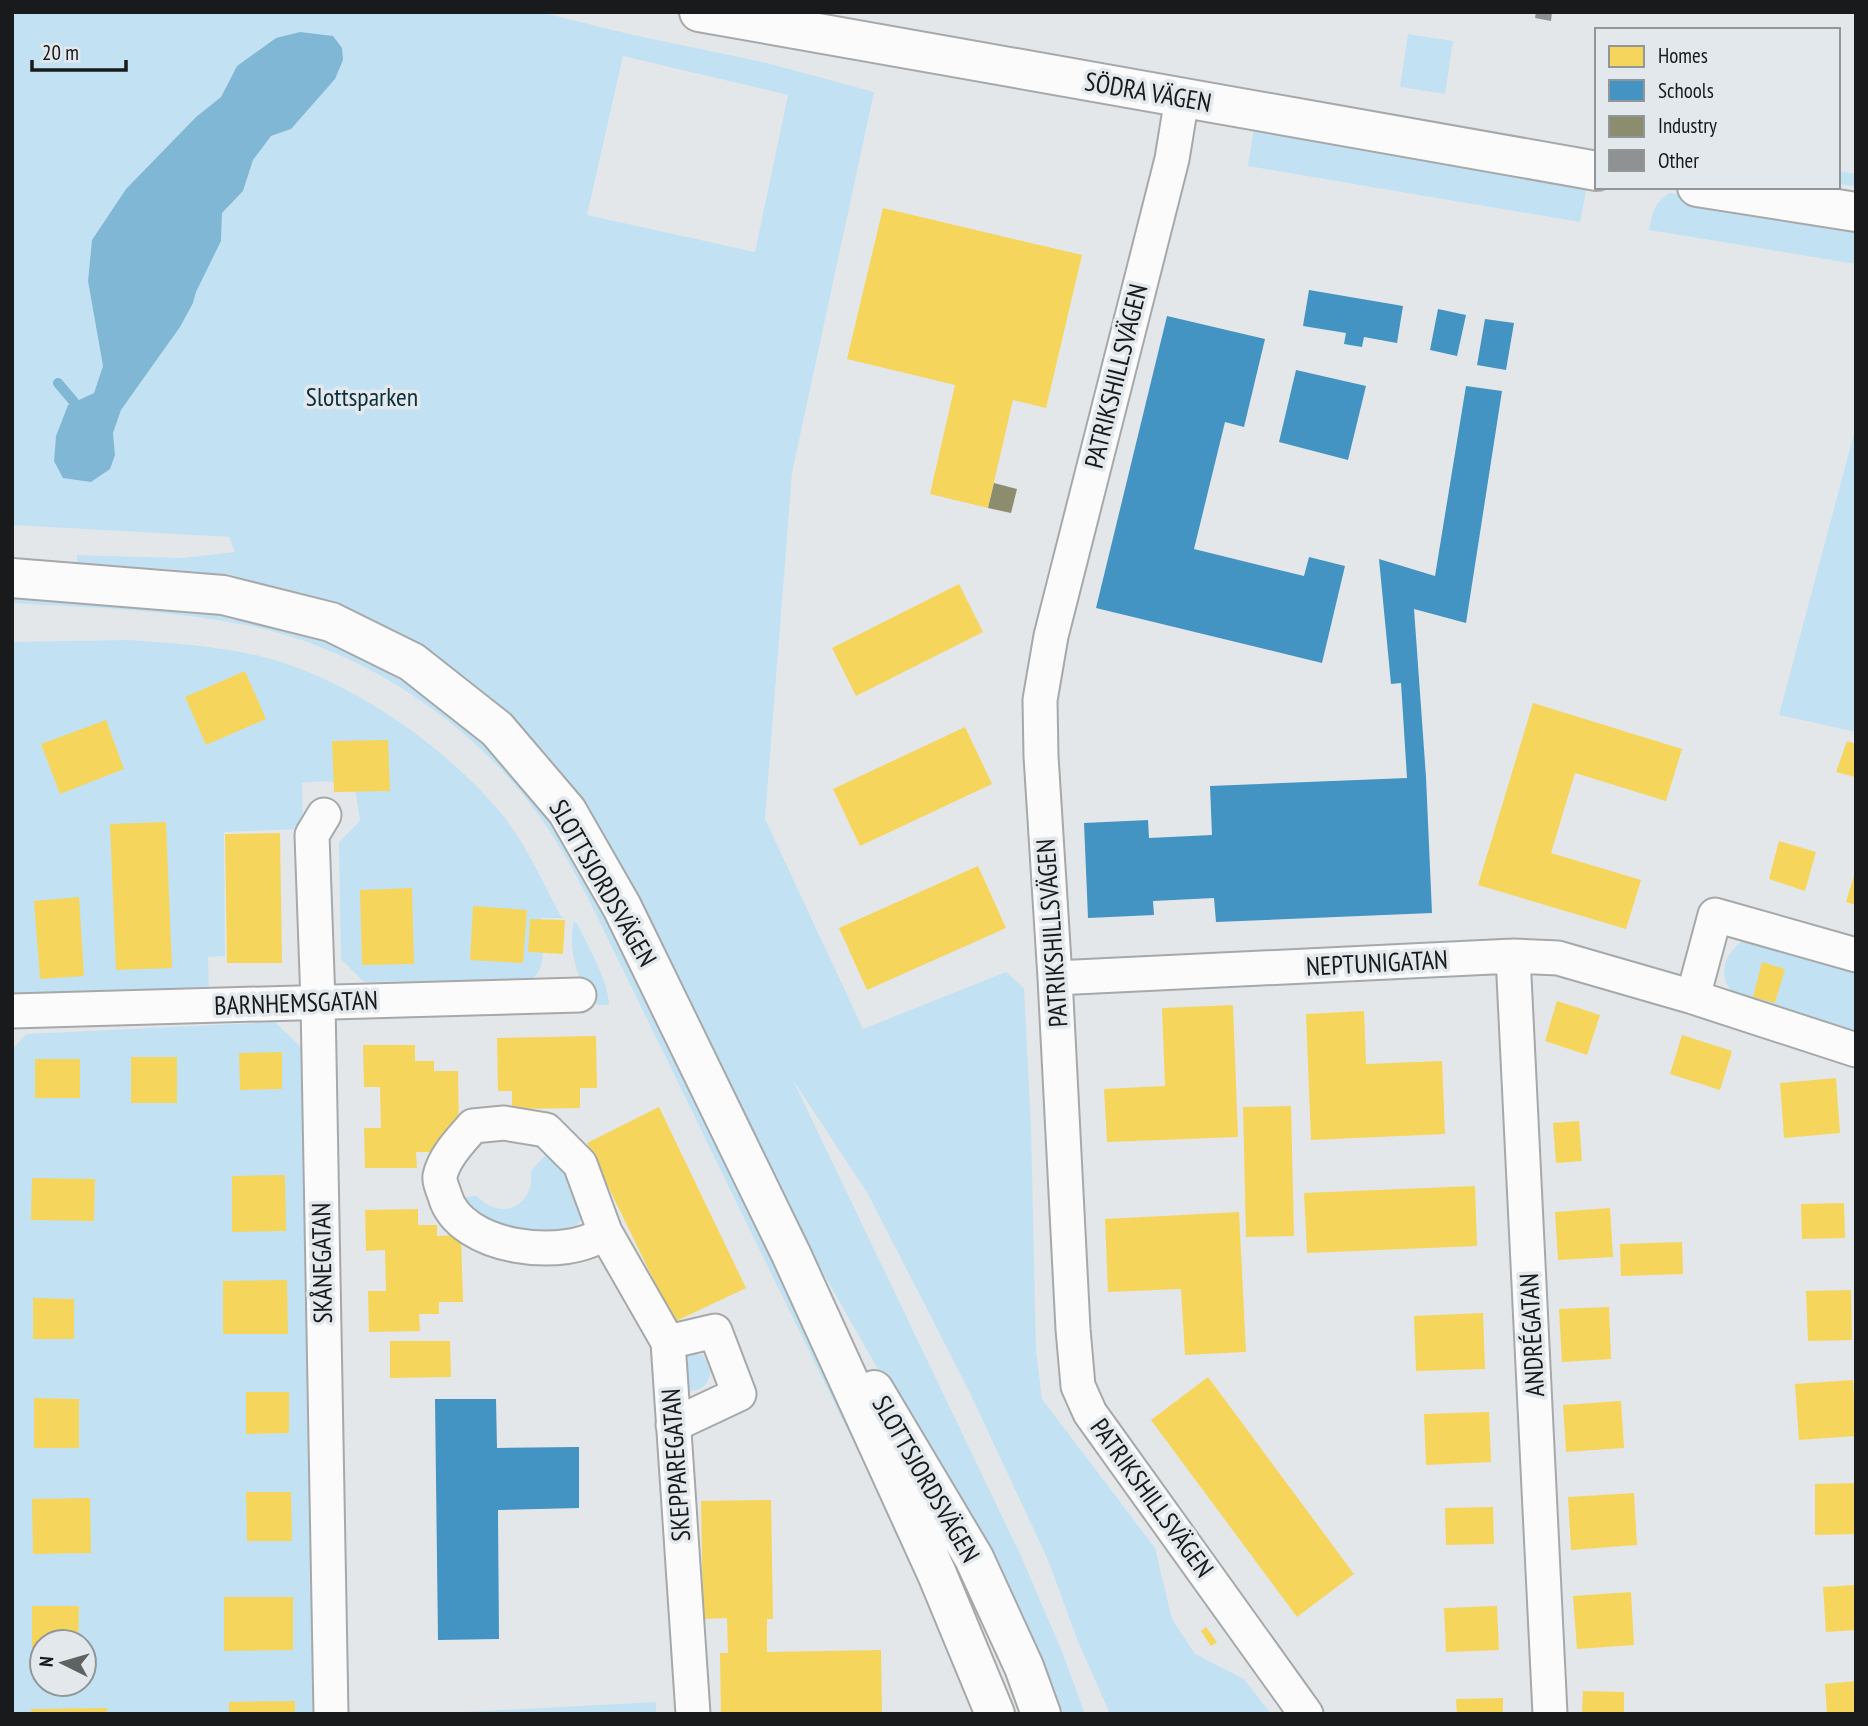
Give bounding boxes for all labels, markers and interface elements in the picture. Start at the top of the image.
scale bar [32,28,126,72]
legend [1595,28,1840,189]
text: 20 m [42,39,79,66]
text: Homes [1658,42,1708,69]
street label: SÖDRA VÄGEN [1082,64,1214,119]
text: Schools [1658,77,1714,104]
text: Industry [1658,112,1717,139]
text: Other [1658,147,1699,174]
street label: PATRIKSHILLSVÄGEN [1077,280,1154,471]
park label: Slottsparken [306,380,418,413]
street label: SLOTTSJORDSVÄGEN [542,793,665,972]
street label: PATRIKSHILLSVÄGEN [1028,838,1075,1028]
street label: NEPTUNIGATAN [1305,942,1449,983]
street label: BARNHEMSGATAN [213,983,378,1022]
street label: SKÅNEGATAN [304,1202,339,1324]
street label: ANDRÉGATAN [1512,1272,1551,1398]
street label: SKEPPAREGATAN [654,1387,697,1543]
street label: SLOTTSJORDSVÄGEN [865,1389,988,1568]
street label: PATRIKSHILLSVÄGEN [1084,1412,1221,1584]
north arrow [28,1628,98,1698]
text: N [34,1655,58,1668]

